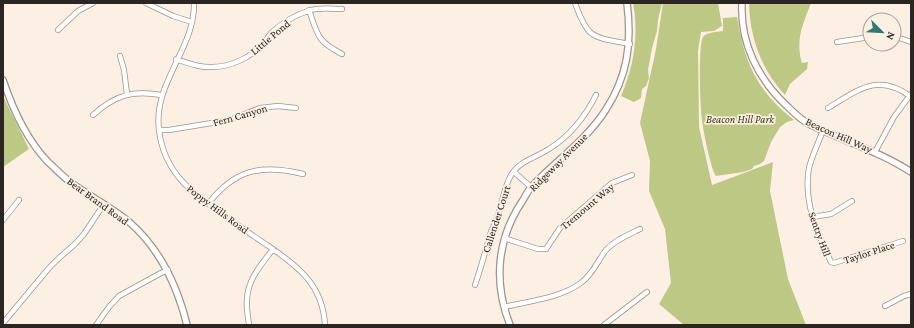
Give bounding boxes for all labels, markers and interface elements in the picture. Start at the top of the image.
north arrow [862,12,902,52]
street label: Little Pond [248,17,292,57]
text: N [884,30,898,42]
street label: Fern Canyon [212,102,269,129]
park label: Beacon Hill Park [706,113,775,125]
street label: Beacon Hill Way [803,115,875,156]
street label: Ridgeway Avenue [526,130,590,194]
street label: Bear Brand Road [65,175,131,227]
street label: Tremount Way [558,180,617,233]
street label: Poppy Hills Road [184,182,251,237]
street label: Callender Court [479,184,513,254]
street label: Sentry Hill [805,210,834,258]
street label: Taylor Place [842,238,896,267]

